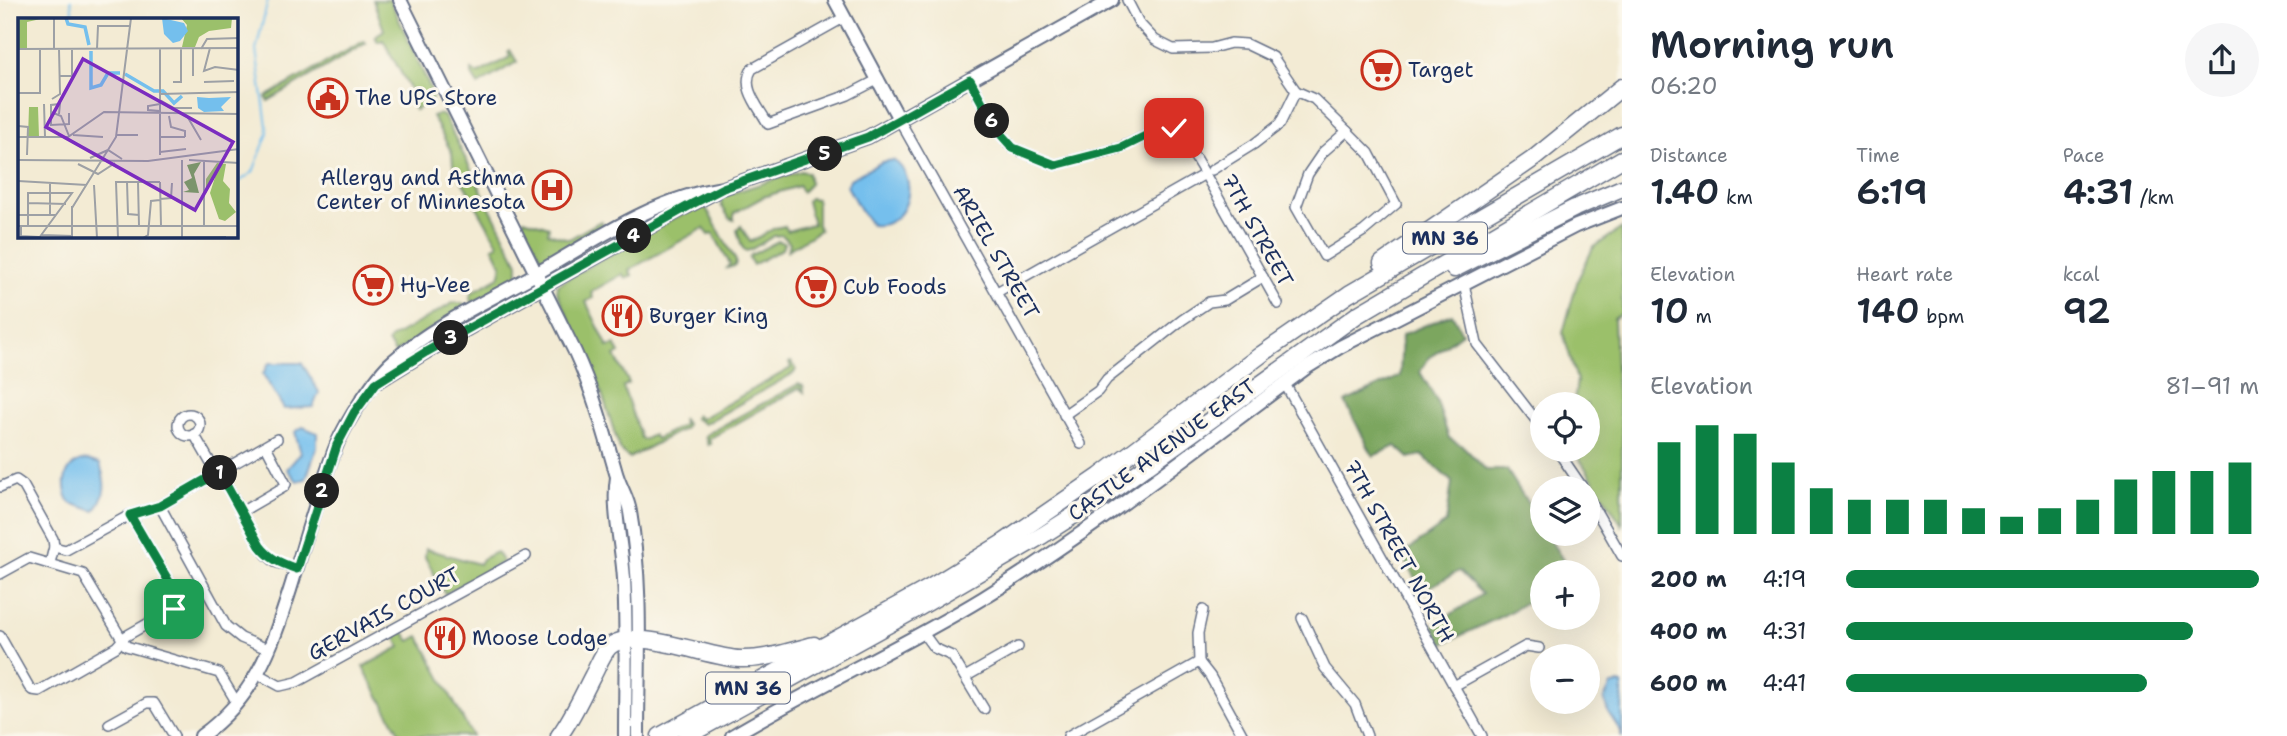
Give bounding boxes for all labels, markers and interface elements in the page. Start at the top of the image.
inset map [18,18,238,238]
text: Morning run [1650,19,1894,70]
button: share [2185,23,2259,97]
supermarket icon: Target [1360,49,1402,91]
place label: Target [1408,56,1474,84]
text: 06:20 [1650,71,1718,101]
public building icon: The UPS Store [307,77,349,119]
place label: The UPS Store [355,84,497,112]
pin [1144,98,1204,158]
pin: 6 [974,104,1010,138]
text: 6 [985,108,998,133]
icon: check [1155,109,1193,147]
pin: 5 [808,136,842,172]
text: 5 [819,141,830,166]
text: Distance [1650,143,1728,168]
text: Time [1856,143,1900,168]
text: Pace [2063,143,2104,168]
place label: Allergy and Asthma Center of Minnesota [316,164,525,216]
street label: 7TH STREET [1214,168,1300,292]
text: 1.40 [1650,168,1720,215]
text: 6:19 [1856,168,1928,215]
text: 4:31 [2063,168,2134,215]
hospital icon: Allergy and Asthma Center of Minnesota [531,169,573,211]
street label: ARIEL STREET [946,180,1046,324]
text: km [1720,185,1753,210]
text: /km [2134,185,2174,210]
pin: 4 [616,218,652,254]
road number: MN 36 [1403,222,1487,254]
text: 4 [627,223,640,248]
text: Elevation [1650,262,1735,287]
text: Heart rate [1856,262,1953,287]
text: kcal [2063,262,2100,287]
supermarket icon: Hy-Vee [352,264,394,306]
supermarket icon: Cub Foods [795,266,837,308]
place label: Hy-Vee [400,271,471,299]
place label: Cub Foods [843,273,947,301]
text: 10 [1650,287,1689,334]
text: 140 [1856,287,1920,334]
text: 92 [2063,287,2111,334]
restaurant icon: Burger King [601,295,643,337]
place label: Burger King [649,302,768,330]
text: m [1689,304,1712,329]
text: bpm [1920,304,1964,329]
pin: 3 [434,320,468,356]
text: 3 [444,325,457,350]
text: Elevation [1650,371,1753,401]
text: 81–91 m [2166,371,2259,401]
street label: CASTLE AVENUE EAST [1062,372,1262,528]
map controls [1530,392,1600,714]
button: locate [1530,392,1600,462]
street label: 7TH STREET NORTH [1337,455,1461,647]
pin: 1 [202,456,238,490]
text: 1 [215,460,224,485]
pin: 2 [304,474,340,508]
button: layers [1530,476,1600,546]
text: 2 [315,478,328,503]
button: + [1530,560,1600,630]
street label: GERVAIS COURT [303,561,465,667]
text: 200 m [1650,564,1727,594]
text: 4:19 [1762,564,1807,594]
pin [144,579,204,639]
icon: arrive [155,590,193,628]
text: 400 m [1650,616,1727,646]
text: 4:31 [1762,616,1807,646]
restaurant icon: Moose Lodge [424,617,466,659]
place label: Moose Lodge [472,624,608,652]
button: − [1530,644,1600,714]
text: 600 m [1650,668,1727,698]
text: 4:41 [1762,668,1807,698]
road number: MN 36 [706,673,790,704]

